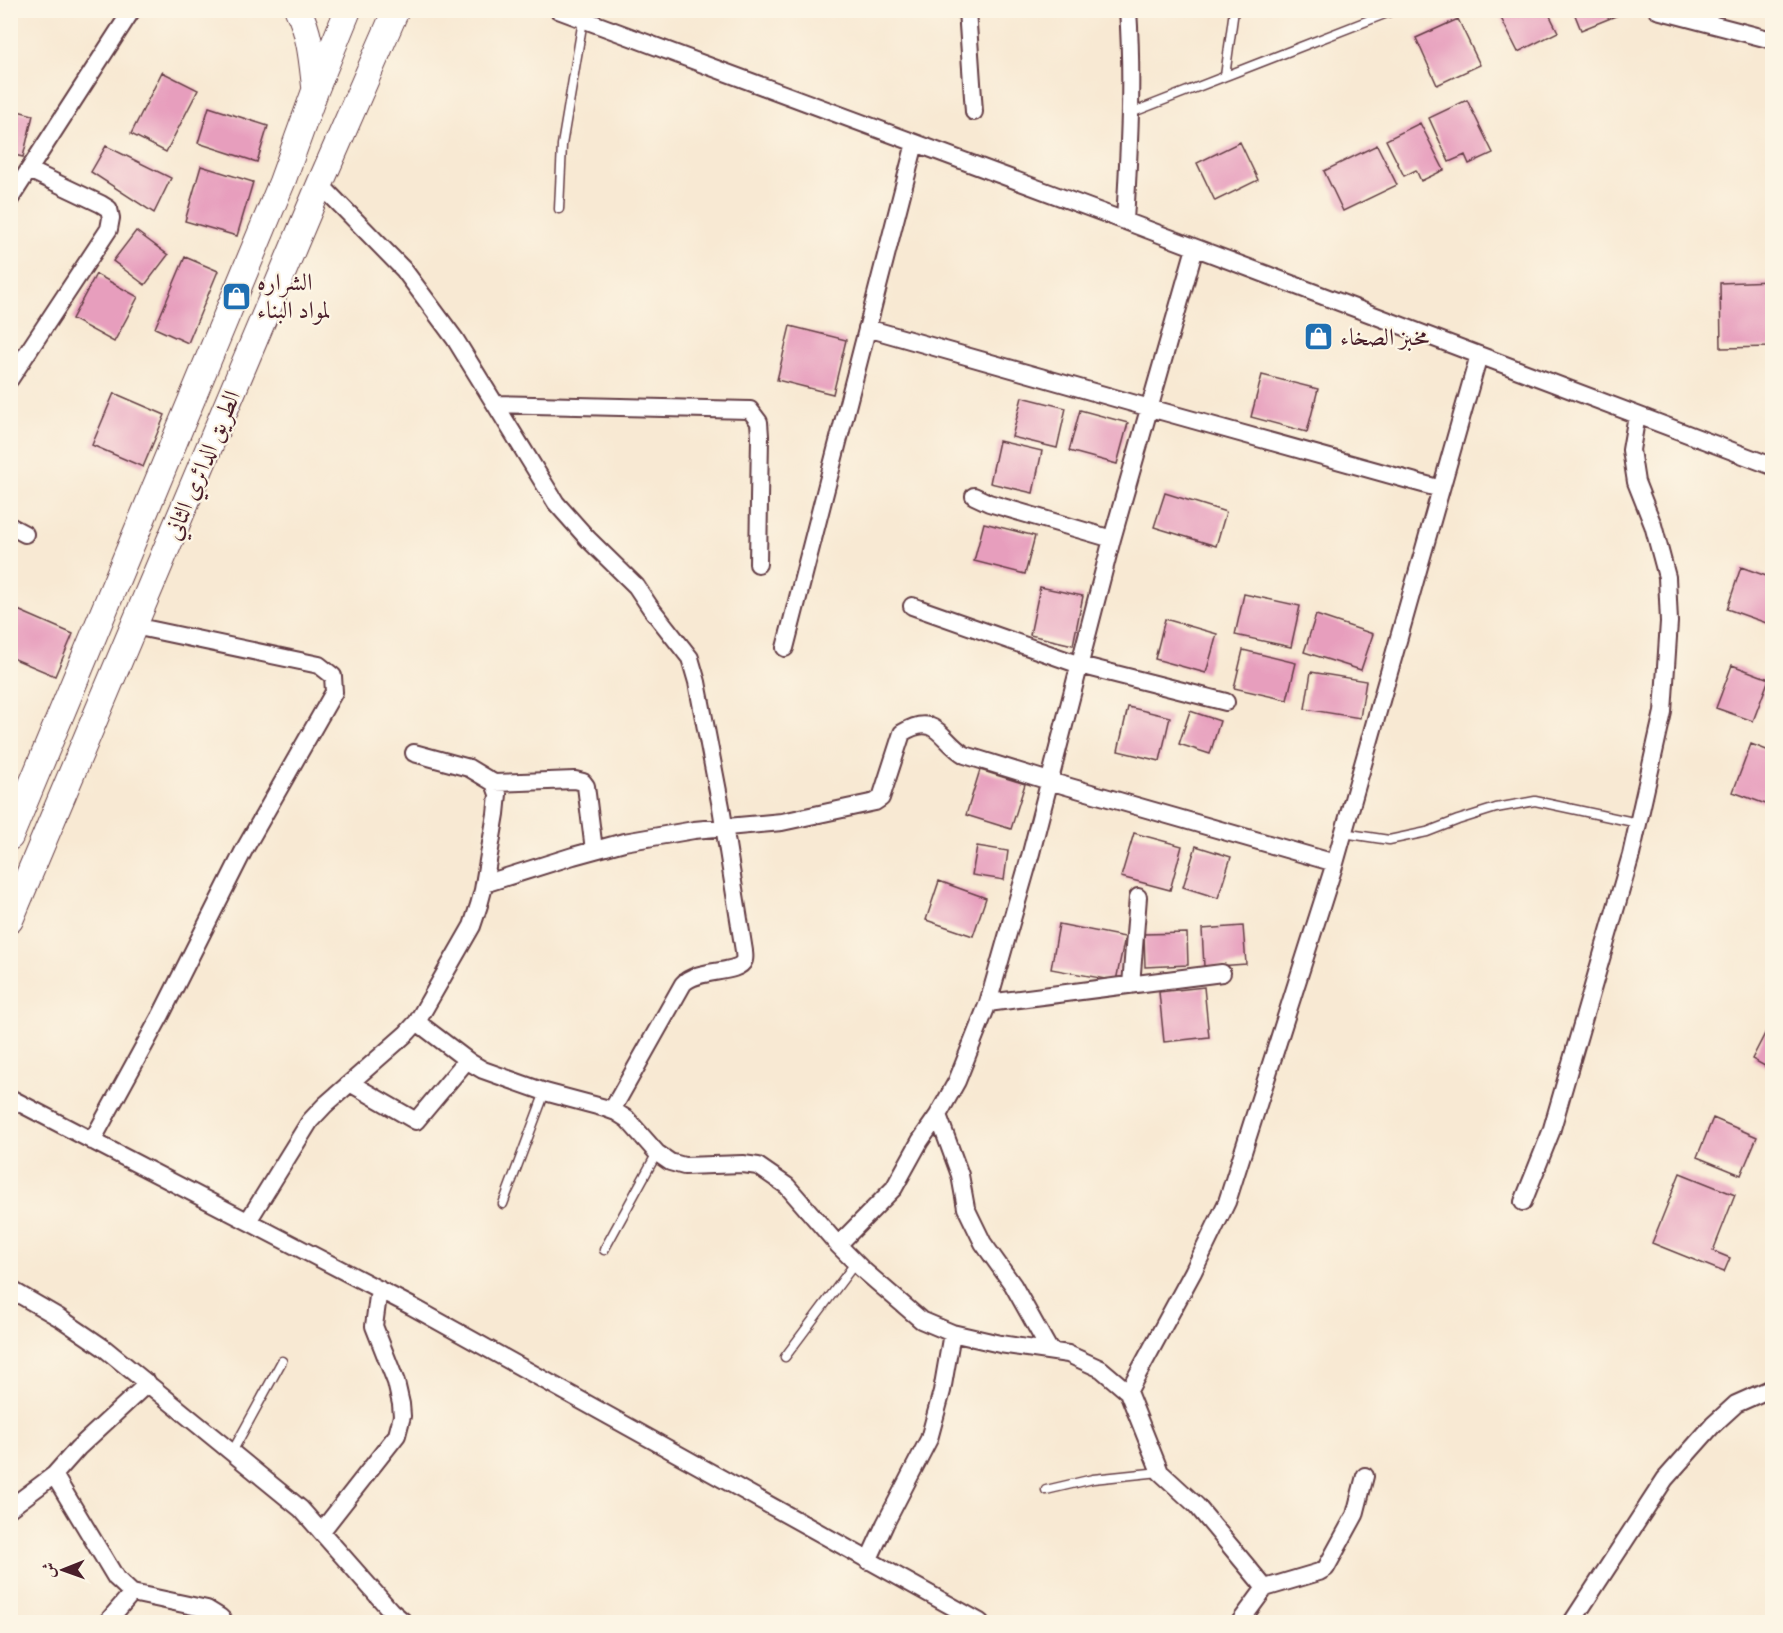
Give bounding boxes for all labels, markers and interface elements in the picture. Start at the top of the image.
place label: الشراره لمواد البناء [257,267,331,325]
shop icon: الشراره لمواد البناء [220,280,252,312]
shop icon: مخبز الصخاء [1303,321,1335,353]
place label: مخبز الصخاء [1340,322,1430,352]
street label: الطريق الدائري الثاني [157,386,251,546]
north arrow [33,1540,93,1600]
text: ش [39,1562,58,1578]

